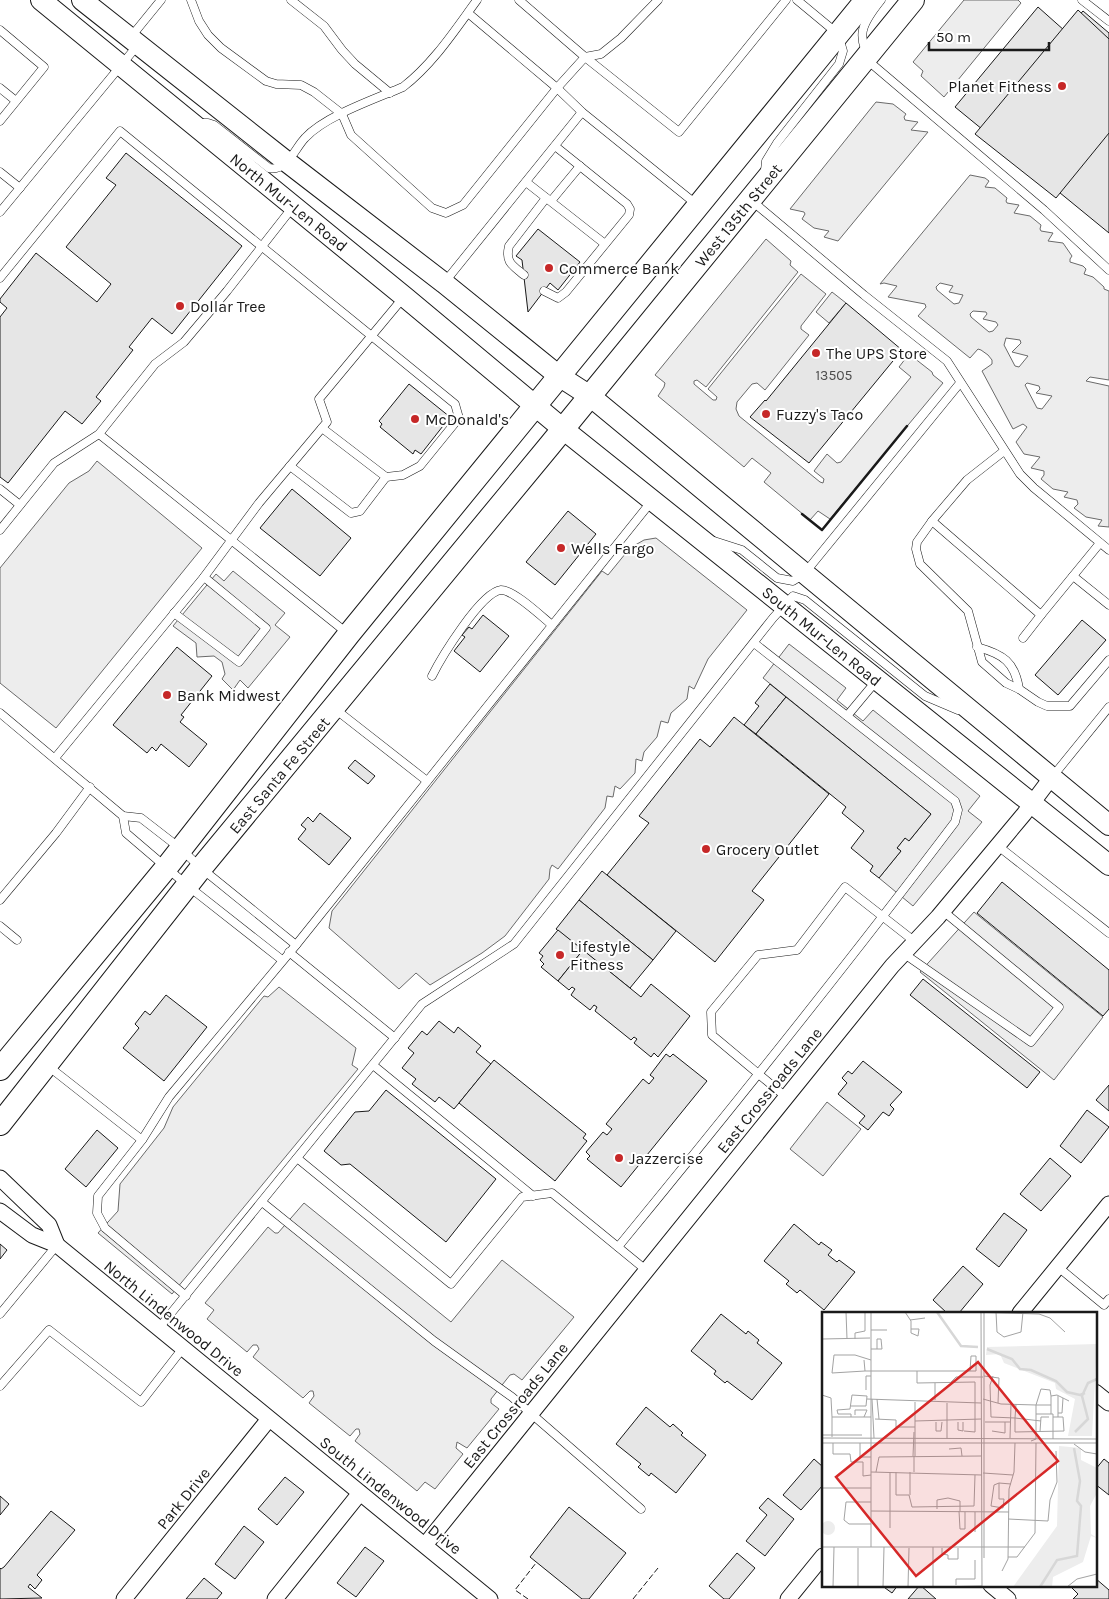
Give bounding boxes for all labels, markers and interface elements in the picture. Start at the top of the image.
scale bar [929,20,1049,52]
text: 50 m [936,28,971,46]
place label: Planet Fitness [948,77,1052,96]
marker: Planet Fitness [1056,80,1068,92]
street label: North Mur-Len Road [226,149,351,256]
street label: West 135th Street [691,160,786,271]
place label: Commerce Bank [559,259,679,278]
marker: Commerce Bank [543,262,555,274]
place label: Dollar Tree [190,297,266,316]
marker: Dollar Tree [174,300,186,312]
place label: The UPS Store [826,344,927,363]
marker: The UPS Store [810,347,822,359]
house number: 13505 [815,367,853,384]
place label: Fuzzy's Taco [776,405,863,424]
marker: Fuzzy's Taco [760,408,772,420]
place label: McDonald's [425,410,509,429]
marker: McDonald's [409,413,421,425]
place label: Wells Fargo [571,539,654,558]
marker: Wells Fargo [555,542,567,554]
street label: South Mur-Len Road [758,582,885,690]
place label: Bank Midwest [177,686,280,705]
marker: Bank Midwest [161,689,173,701]
street label: East Santa Fe Street [225,713,334,838]
place label: Grocery Outlet [716,840,819,859]
marker: Grocery Outlet [700,843,712,855]
place label: Lifestyle Fitness [570,937,631,974]
marker: Lifestyle Fitness [554,949,566,961]
street label: East Crossroads Lane [713,1024,826,1157]
place label: Jazzercise [629,1149,703,1168]
marker: Jazzercise [613,1152,625,1164]
street label: North Lindenwood Drive [100,1256,247,1381]
inset map [822,1312,1096,1586]
street label: East Crossroads Lane [459,1339,572,1472]
street label: South Lindenwood Drive [316,1432,465,1558]
street label: Park Drive [153,1464,214,1533]

